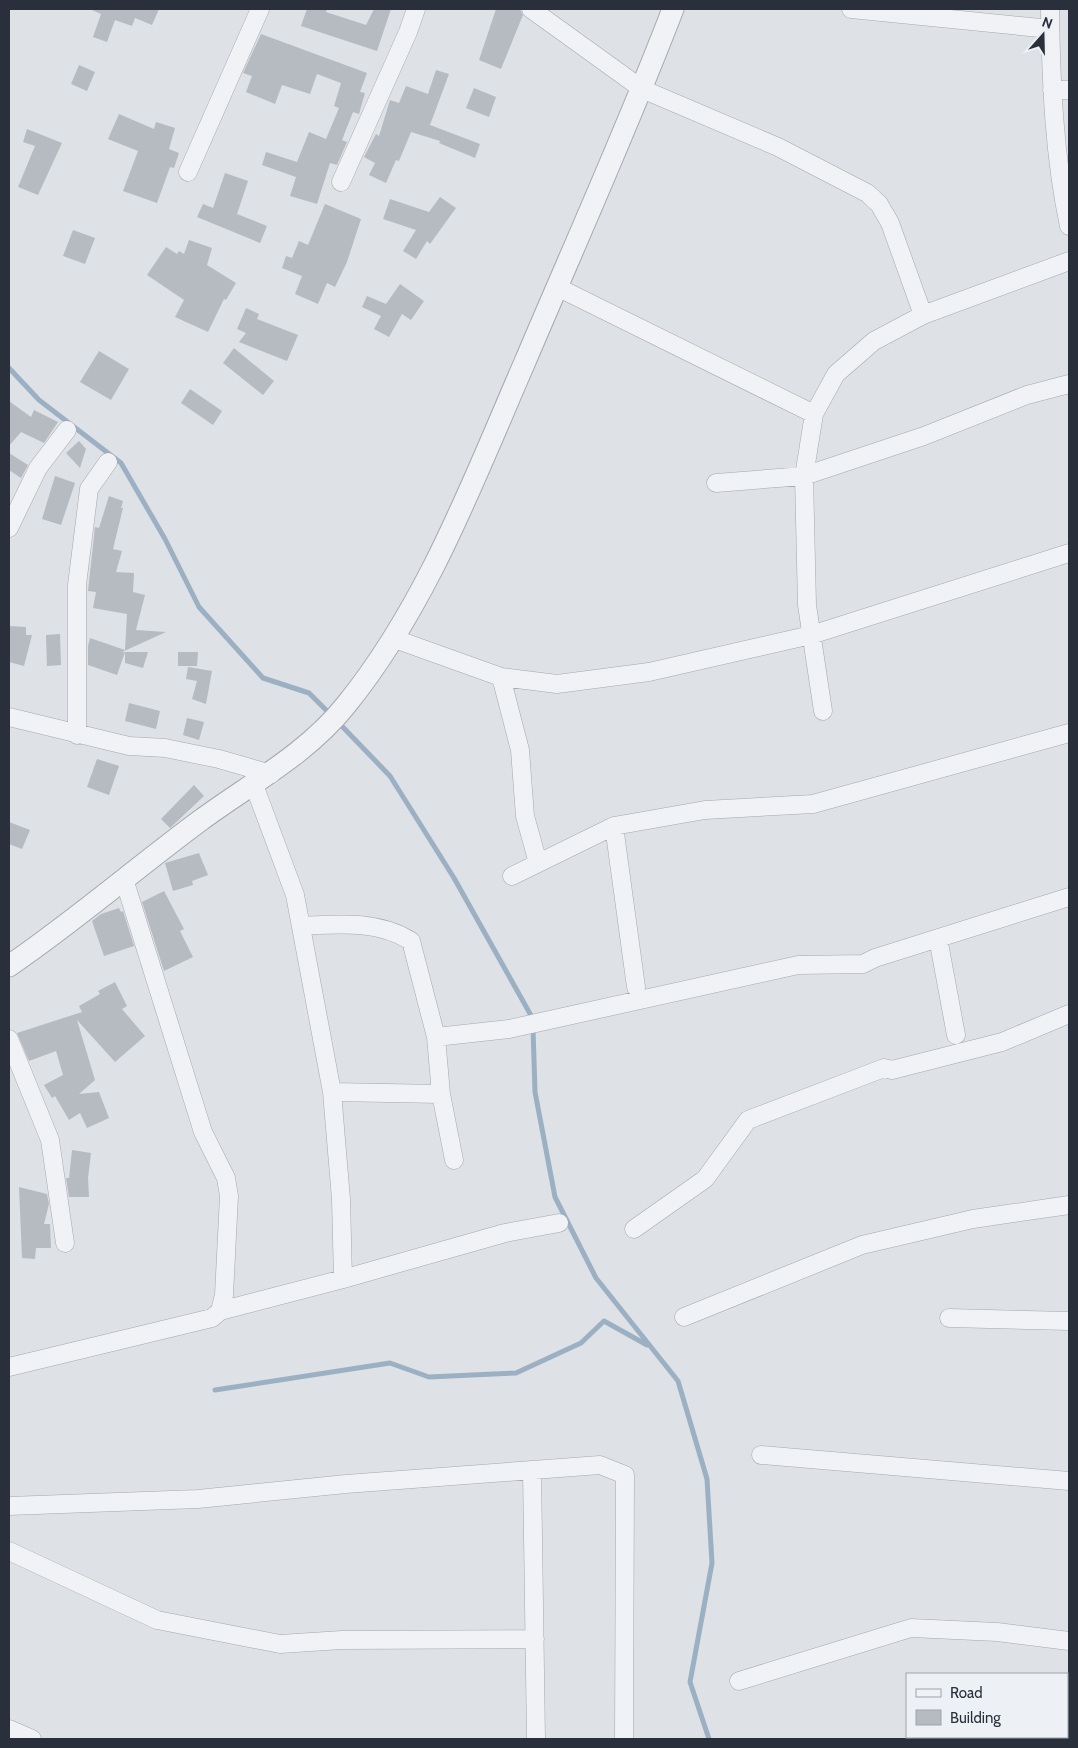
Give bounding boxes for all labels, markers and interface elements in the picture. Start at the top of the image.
north arrow [1018,10,1068,60]
text: N [1040,13,1055,33]
legend [906,1673,1068,1738]
text: Road [950,1684,983,1702]
text: Building [950,1709,1001,1727]

